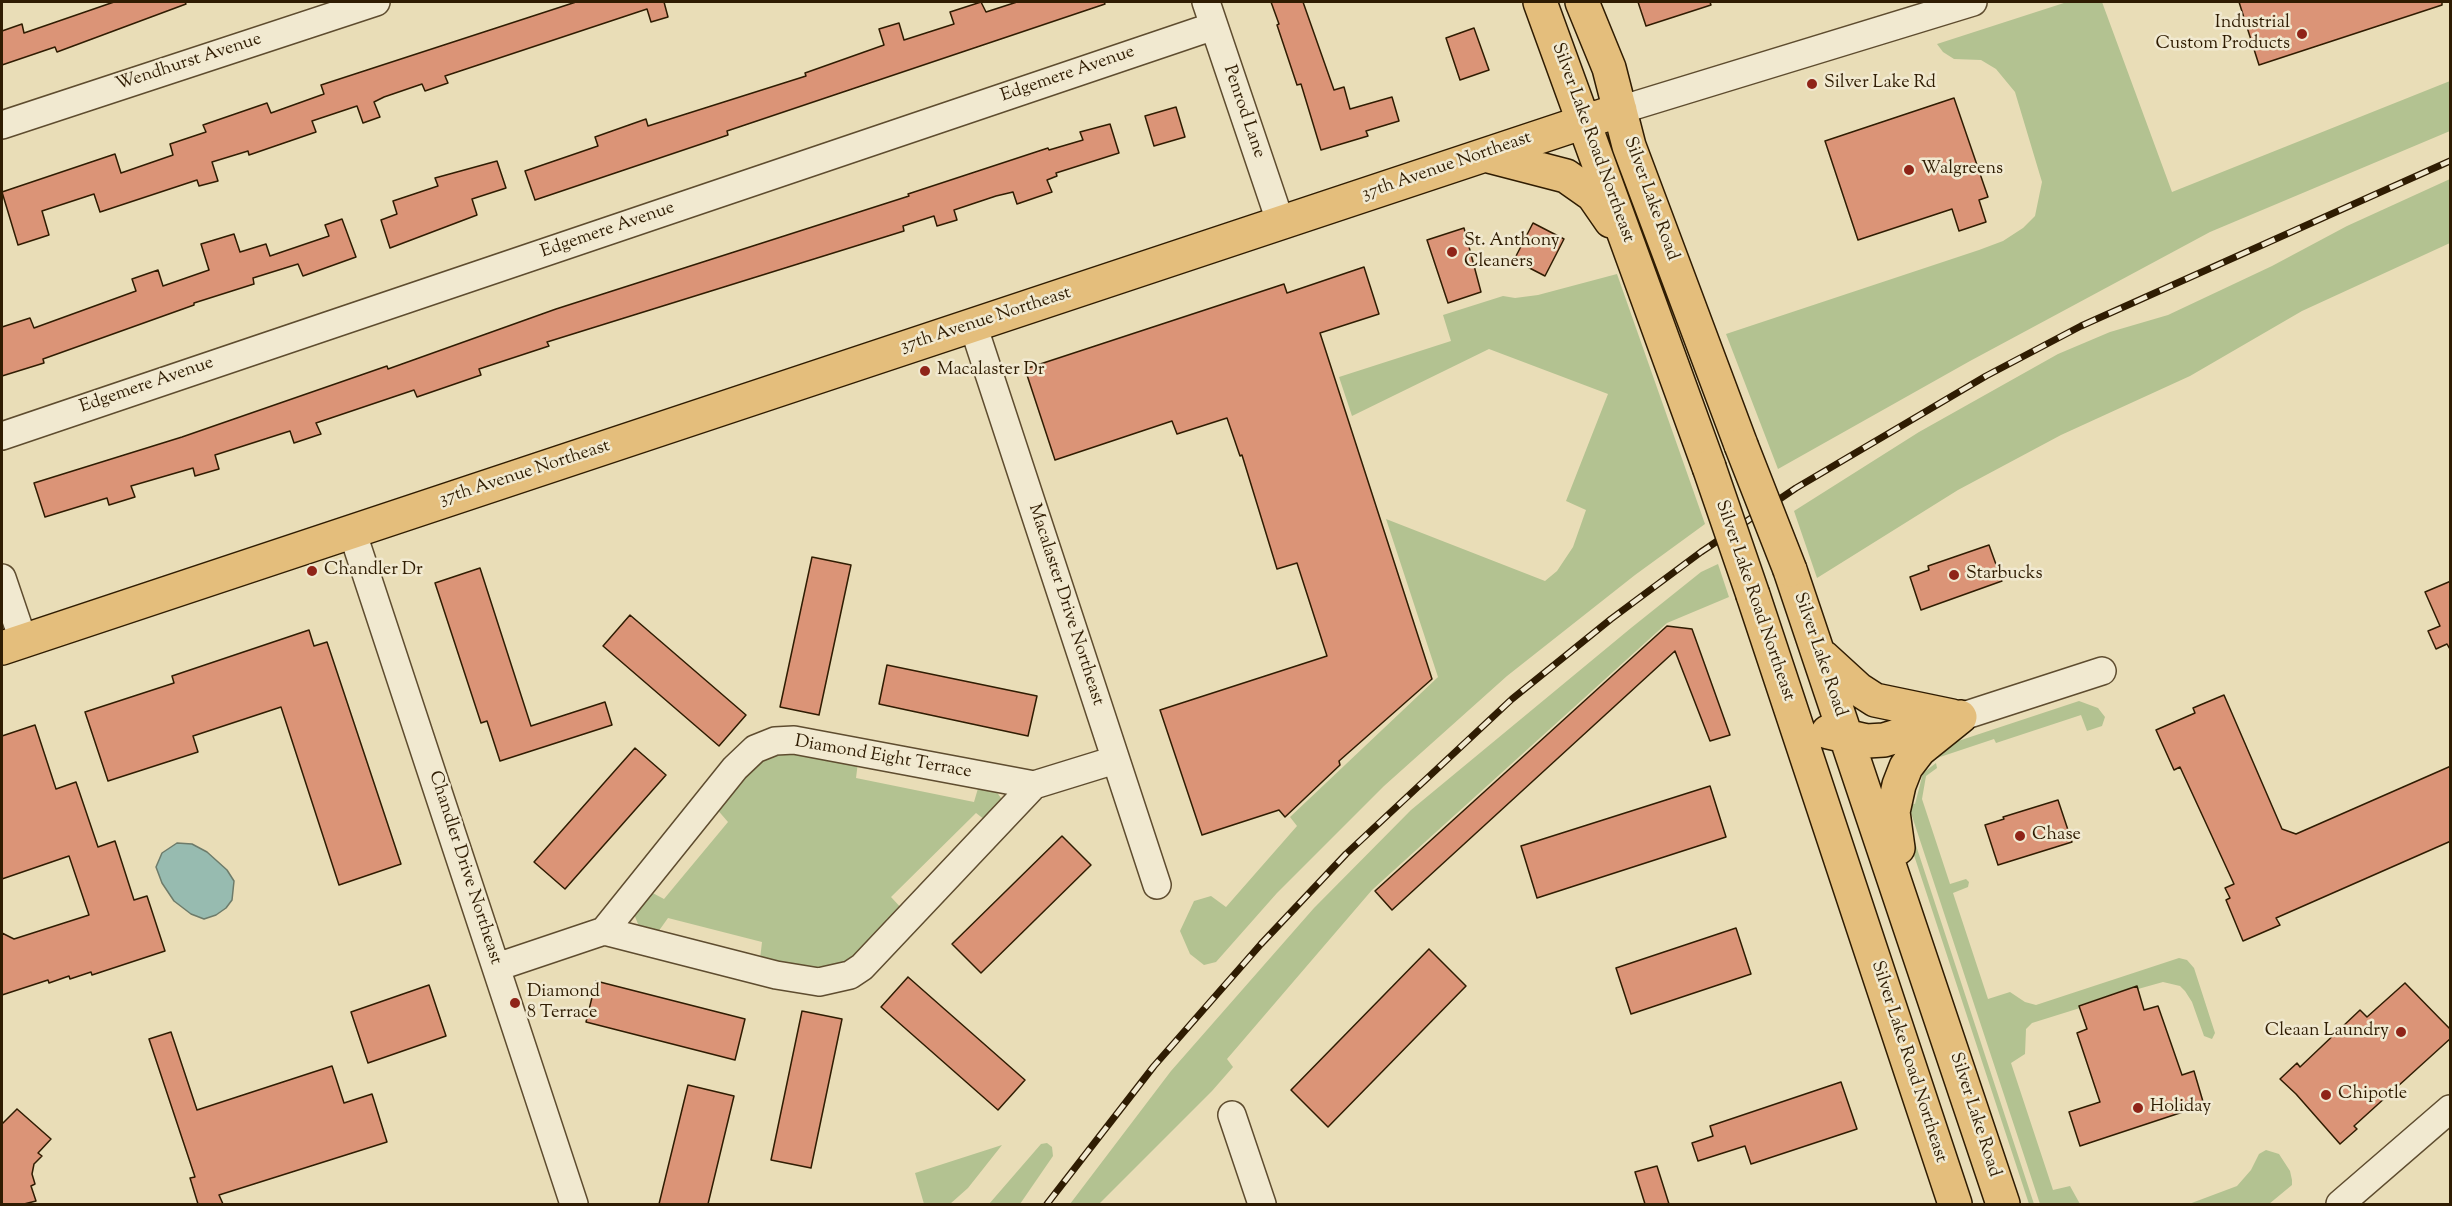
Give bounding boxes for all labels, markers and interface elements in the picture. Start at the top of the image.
place label: Industrial Custom Products [2155,13,2290,56]
marker: Industrial Custom Products [2295,27,2309,41]
street label: Wendhurst Avenue [113,29,265,97]
street label: Silver Lake Road Northeast [1546,40,1638,246]
street label: Edgemere Avenue [998,42,1138,108]
street label: Penrod Lane [1217,63,1269,161]
place label: Silver Lake Rd [1824,73,1936,95]
marker: Silver Lake Rd [1805,77,1819,91]
street label: 37th Avenue Northeast [1359,128,1535,206]
street label: Silver Lake Road [1618,134,1682,264]
place label: Walgreens [1921,159,2003,181]
marker: Walgreens [1902,163,1916,177]
street label: Edgemere Avenue [538,198,678,264]
place label: St. Anthony Cleaners [1464,231,1560,274]
marker: St. Anthony Cleaners [1445,245,1459,259]
street label: 37th Avenue Northeast [898,283,1074,359]
street label: Edgemere Avenue [77,353,217,419]
place label: Macalaster Dr [937,360,1045,382]
marker: Macalaster Dr [918,364,932,378]
street label: 37th Avenue Northeast [437,436,613,512]
street label: Silver Lake Road Northeast [1709,498,1799,704]
street label: Macalaster Drive Northeast [1022,501,1108,709]
place label: Chandler Dr [324,560,423,582]
marker: Chandler Dr [305,564,319,578]
place label: Starbucks [1966,564,2043,586]
marker: Starbucks [1947,568,1961,582]
street label: Silver Lake Road [1788,590,1850,720]
street label: Diamond Eight Terrace [793,732,973,784]
street label: Chandler Drive Northeast [422,769,506,967]
place label: Chase [2032,825,2081,847]
marker: Chase [2013,829,2027,843]
street label: Silver Lake Road Northeast [1865,958,1951,1166]
place label: Diamond 8 Terrace [527,982,600,1024]
marker: Diamond 8 Terrace [508,996,522,1010]
place label: Cleaan Laundry [2265,1021,2389,1043]
marker: Cleaan Laundry [2394,1025,2408,1039]
street label: Silver Lake Road [1944,1050,2004,1180]
place label: Chipotle [2338,1084,2407,1106]
marker: Chipotle [2319,1088,2333,1102]
place label: Holiday [2150,1097,2211,1119]
marker: Holiday [2131,1101,2145,1115]

